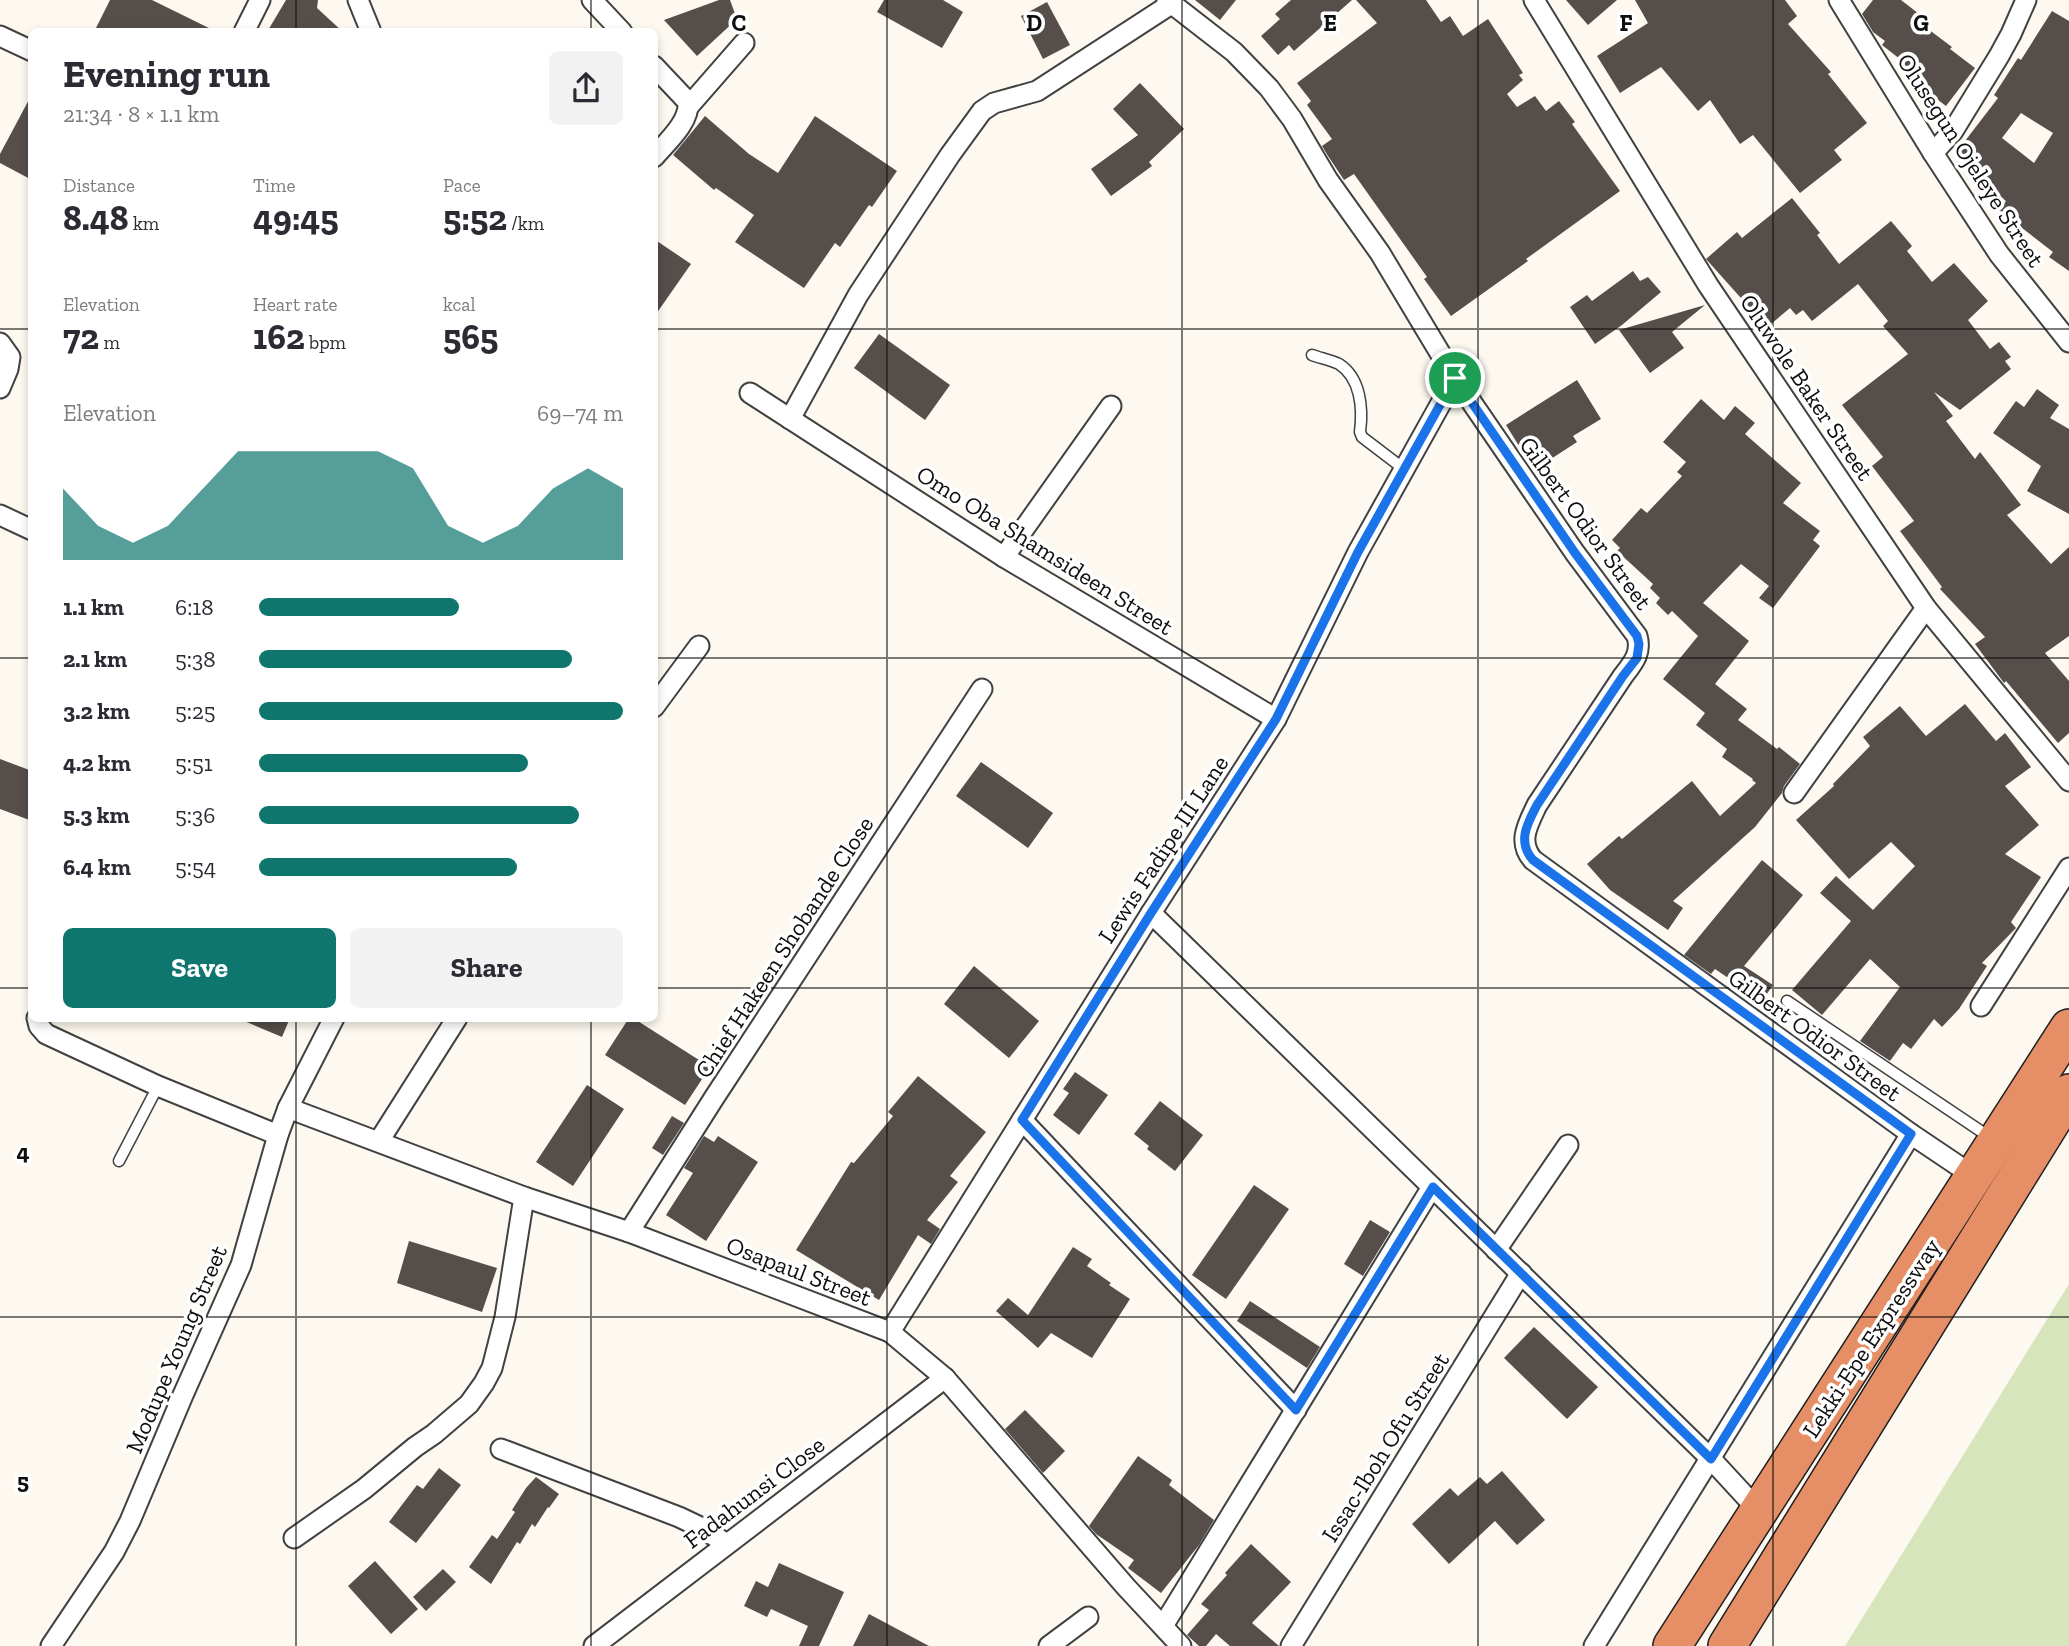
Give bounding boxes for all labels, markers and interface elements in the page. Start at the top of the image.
text: C [732,9,746,37]
text: D [1026,9,1042,37]
text: E [1323,9,1337,37]
text: F [1619,9,1633,37]
text: G [1913,9,1929,37]
street label: Olusegun Ojeleye Street [1891,48,2051,272]
text: Evening run [63,51,270,97]
button: share [549,51,623,125]
text: 21:34 · 8 × 1.1 km [63,100,219,128]
text: Distance [63,174,135,197]
text: Time [253,174,295,197]
text: Pace [443,174,481,197]
text: 8.48 [63,197,129,239]
text: 49:45 [253,197,339,239]
text: 5:52 [443,197,507,239]
text: km [129,212,159,235]
text: /km [507,212,544,235]
street label: Oluwole Baker Street [1734,288,1880,486]
text: Elevation [63,293,140,316]
text: Heart rate [253,293,338,316]
text: kcal [443,293,476,316]
text: 72 [63,316,99,358]
text: 162 [253,316,305,358]
text: 565 [443,316,498,358]
text: m [99,331,120,354]
text: bpm [305,331,346,354]
pin [1425,348,1485,408]
icon: arrive [1436,359,1474,397]
text: Elevation [63,399,156,427]
text: 69–74 m [537,399,623,427]
street label: Gilbert Odior Street [1514,431,1658,615]
street label: Omo Oba Shamsideen Street [911,459,1179,641]
text: 1.1 km [63,593,124,621]
text: 6:18 [175,593,214,621]
text: 2.1 km [63,645,127,673]
text: 5:38 [175,645,216,673]
text: 3.2 km [63,697,130,725]
text: 5:25 [175,697,216,725]
text: 4.2 km [63,749,131,777]
text: 5:51 [175,749,213,777]
street label: Lewis Fadipe III Lane [1091,750,1235,948]
text: 5.3 km [63,801,130,829]
text: 5:36 [175,801,215,829]
street label: Chief Hakeen Shobande Close [689,811,879,1083]
text: 6.4 km [63,853,131,881]
text: 5:54 [175,853,216,881]
button: Save [63,928,336,1008]
button: Share [350,928,623,1008]
street label: Gilbert Odior Street [1723,963,1907,1107]
text: 4 [16,1138,30,1166]
street label: Osapaul Street [722,1230,876,1312]
street label: Lekki-Epe Expressway [1796,1233,1947,1443]
street label: Modupe Young Street [119,1241,233,1457]
street label: Issac-Iboh Ofu Street [1315,1347,1455,1547]
street label: Fadahunsi Close [678,1430,830,1554]
text: 5 [17,1467,29,1495]

